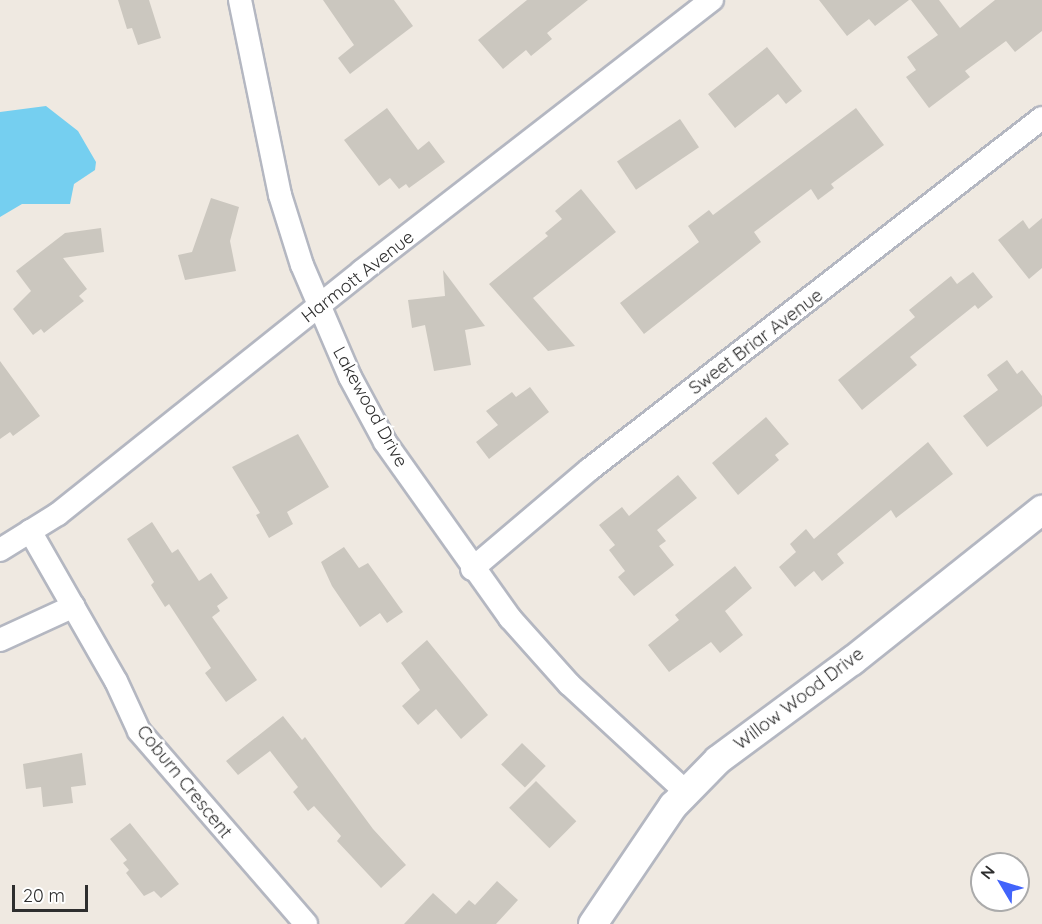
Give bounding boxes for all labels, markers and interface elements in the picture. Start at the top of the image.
street label: Harmott Avenue [297,226,419,328]
street label: Sweet Briar Avenue [685,285,827,399]
street label: Lakewood Drive [328,343,412,471]
street label: Willow Wood Drive [730,643,868,755]
street label: Coburn Crescent [132,721,236,843]
north arrow [970,852,1030,912]
text: N [976,861,999,883]
scale bar [15,873,92,911]
text: 20 m [23,884,65,907]

